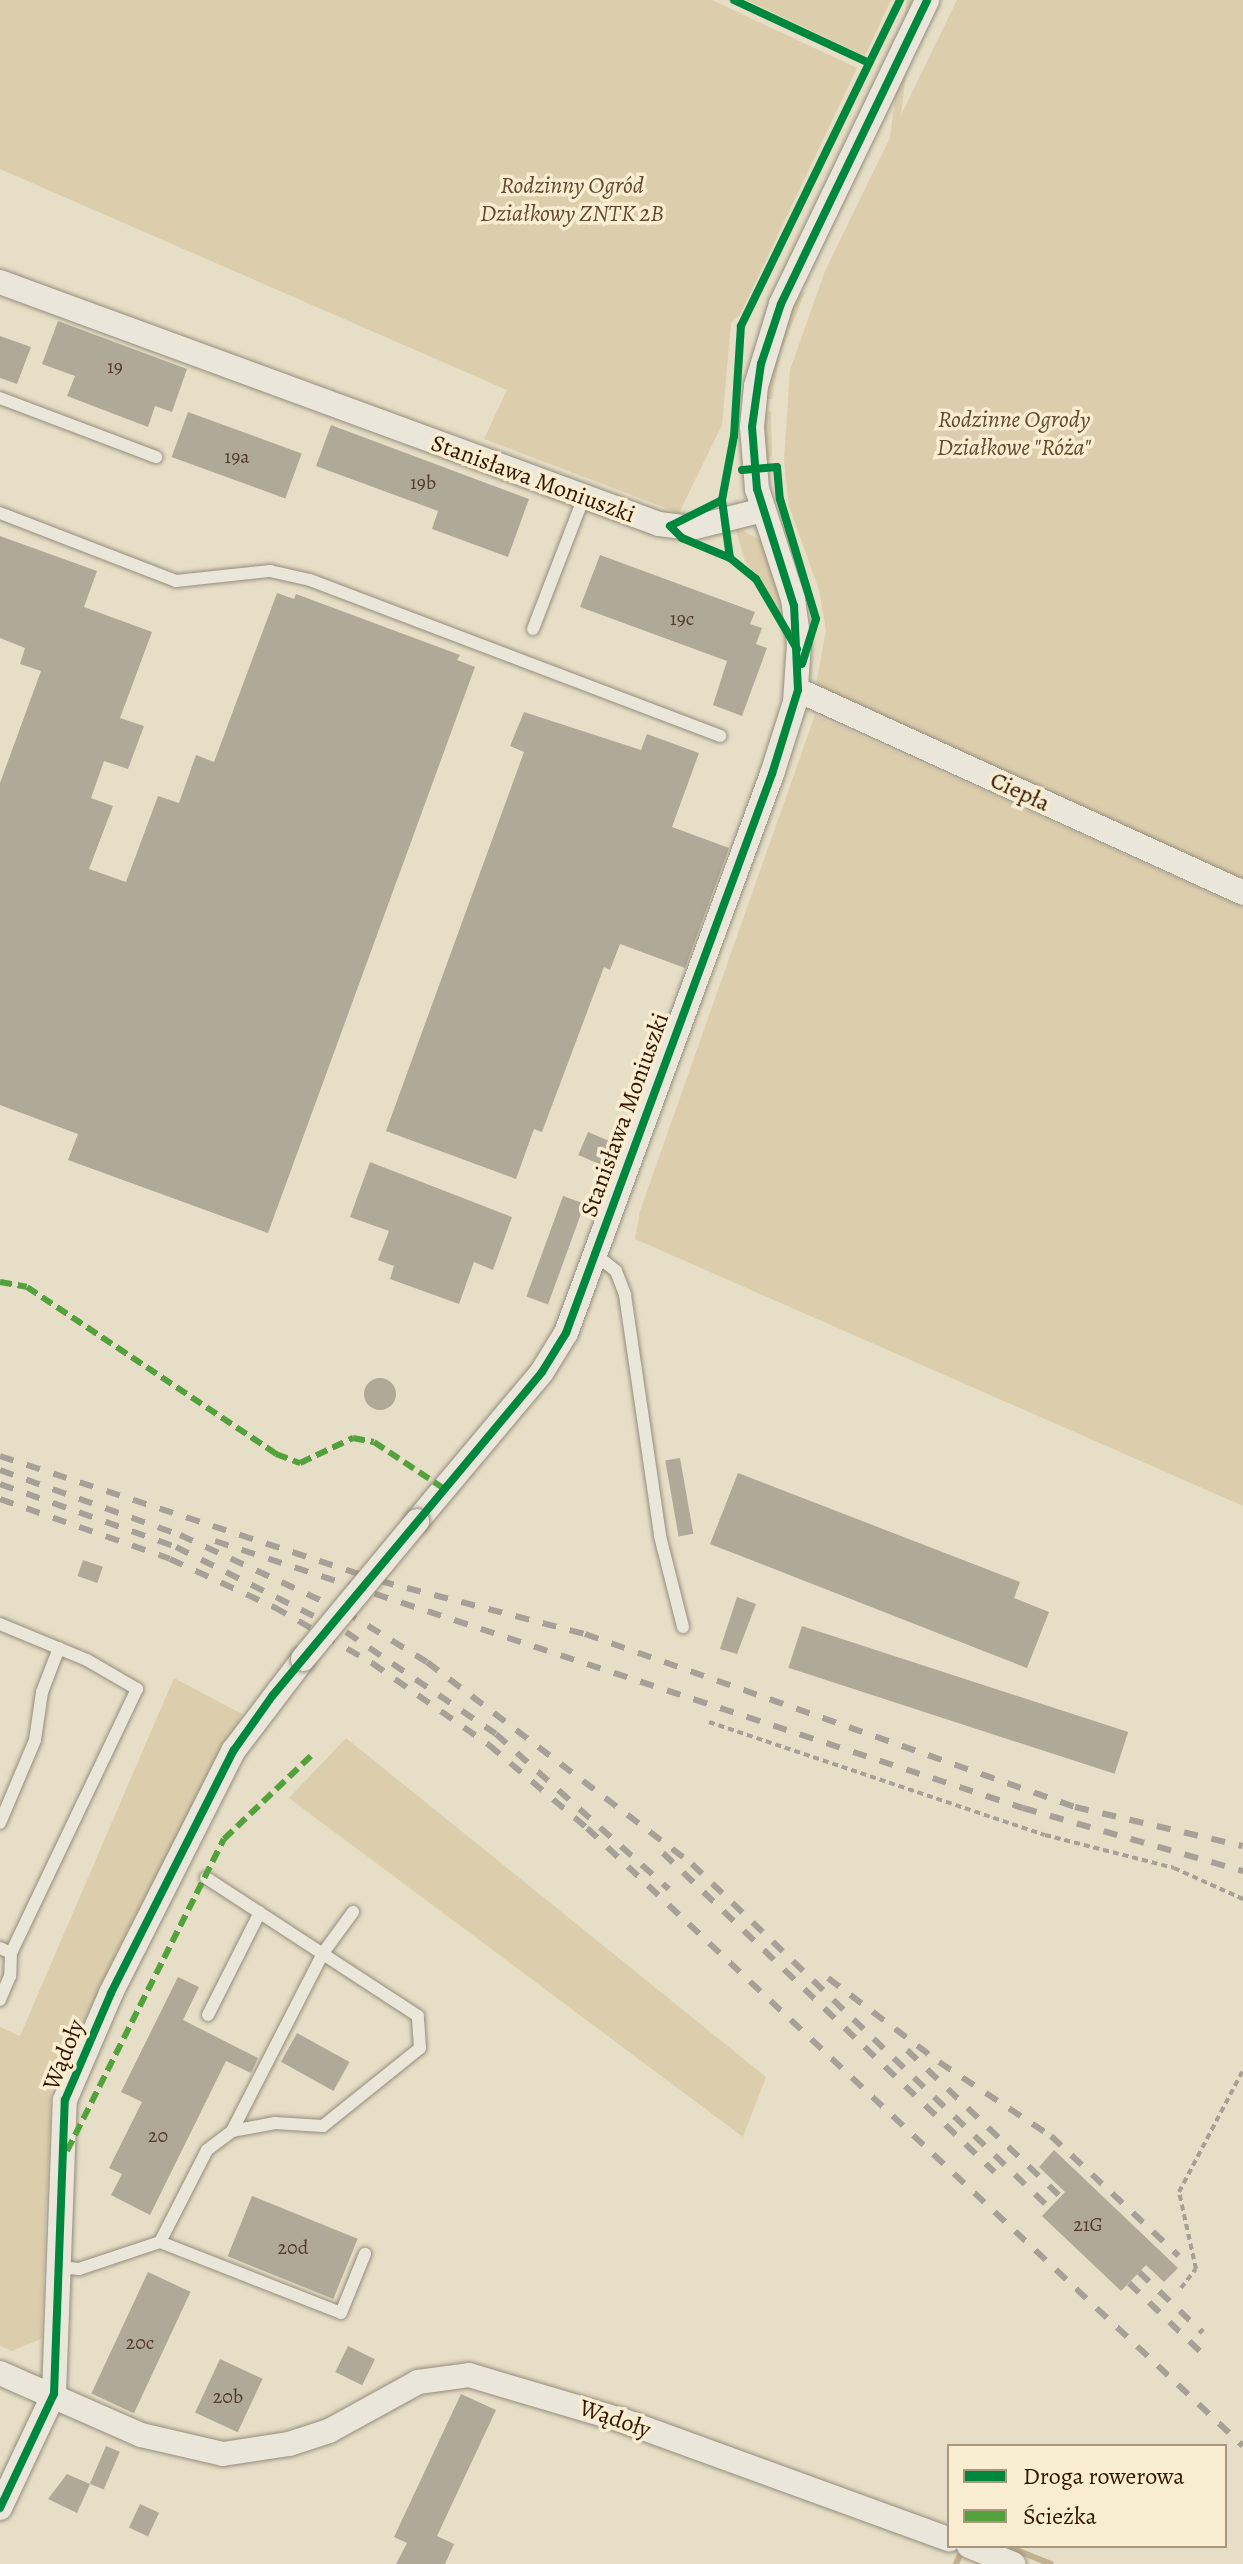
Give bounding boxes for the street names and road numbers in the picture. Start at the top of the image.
street label: Stanisława Moniuszki [427,429,639,529]
street label: Ciepła [986,766,1054,818]
street label: Stanisława Moniuszki [575,1009,675,1221]
street label: Wądoły [37,2015,91,2095]
street label: Wądoły [575,2393,655,2445]

